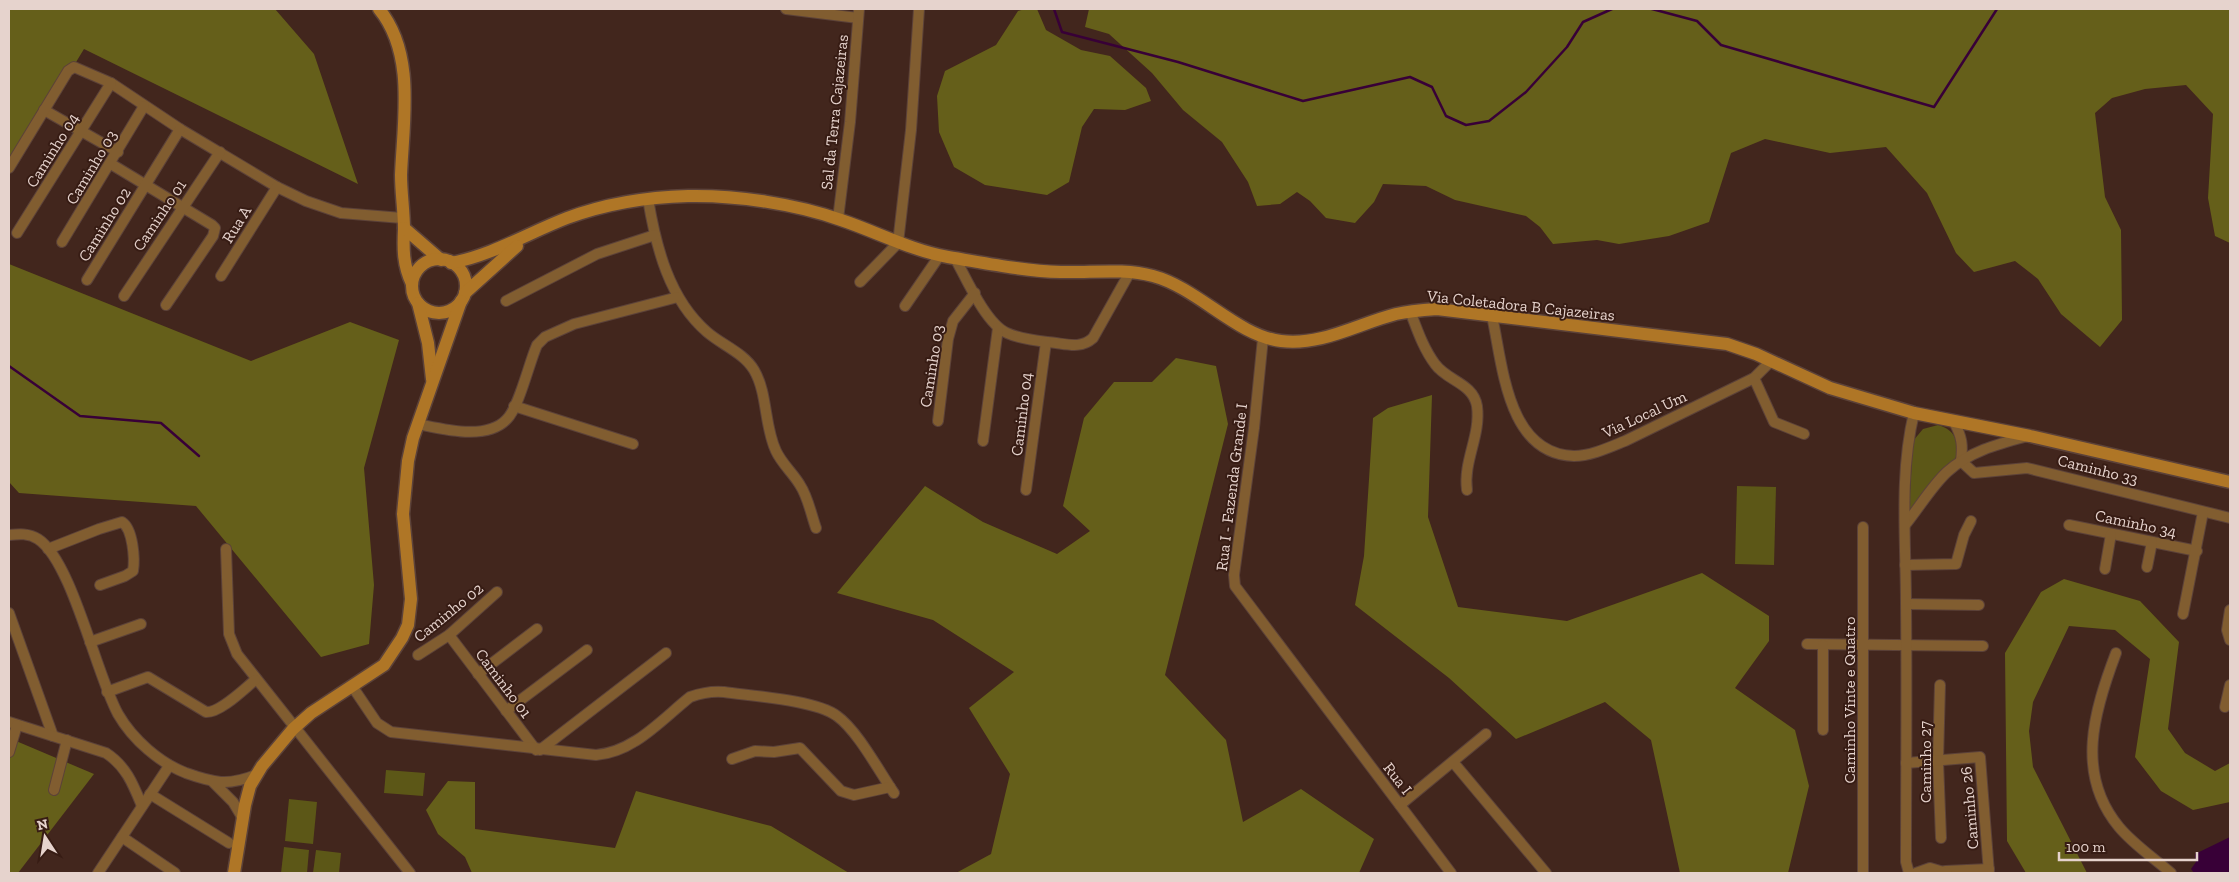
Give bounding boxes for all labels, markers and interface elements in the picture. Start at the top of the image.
street label: Sal da Terra Cajazeiras [817,34,852,191]
street label: Caminho 04 [22,109,83,191]
street label: Caminho 03 [62,126,121,208]
street label: Caminho 01 [129,176,190,254]
street label: Caminho 02 [74,184,135,265]
street label: Rua A [218,202,255,246]
street label: Via Coletadora B Cajazeiras [1425,286,1616,325]
street label: Caminho 03 [916,323,947,409]
street label: Caminho 04 [1007,371,1036,457]
street label: Via Local Um [1598,387,1690,443]
street label: Rua I - Fazenda Grande I [1212,402,1251,572]
street label: Caminho 33 [2056,450,2140,489]
street label: Caminho 34 [2093,506,2179,541]
street label: Caminho 02 [410,579,487,646]
street label: Caminho Vinte e Quatro [1840,616,1859,784]
street label: Caminho 01 [471,645,536,722]
street label: Caminho 27 [1916,720,1935,803]
street label: Rua I [1379,759,1416,798]
street label: Caminho 26 [1956,766,1983,850]
north arrow [20,812,70,862]
text: N [35,815,50,834]
scale bar [2059,830,2196,862]
text: 100 m [2066,838,2105,856]

